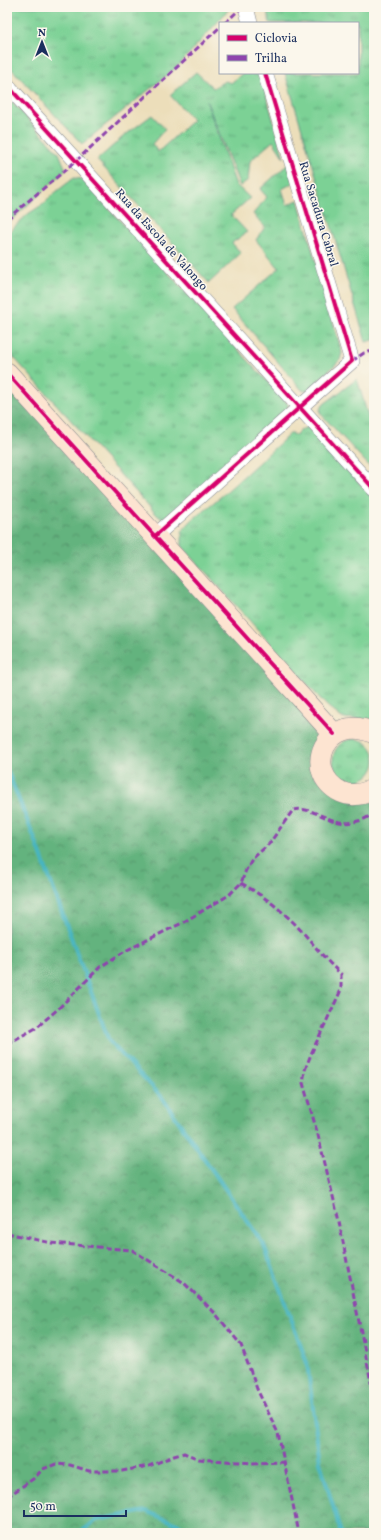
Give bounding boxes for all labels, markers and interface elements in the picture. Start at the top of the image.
north arrow [22,22,62,62]
legend [219,22,359,74]
text: N [38,26,46,41]
text: Ciclovia [255,31,297,47]
text: Trilha [255,51,287,67]
street label: Rua Sacadura Cabral [294,159,342,269]
street label: Rua da Escola de Valongo [111,186,211,294]
scale bar [24,1492,126,1518]
text: 50 m [30,1499,56,1515]

